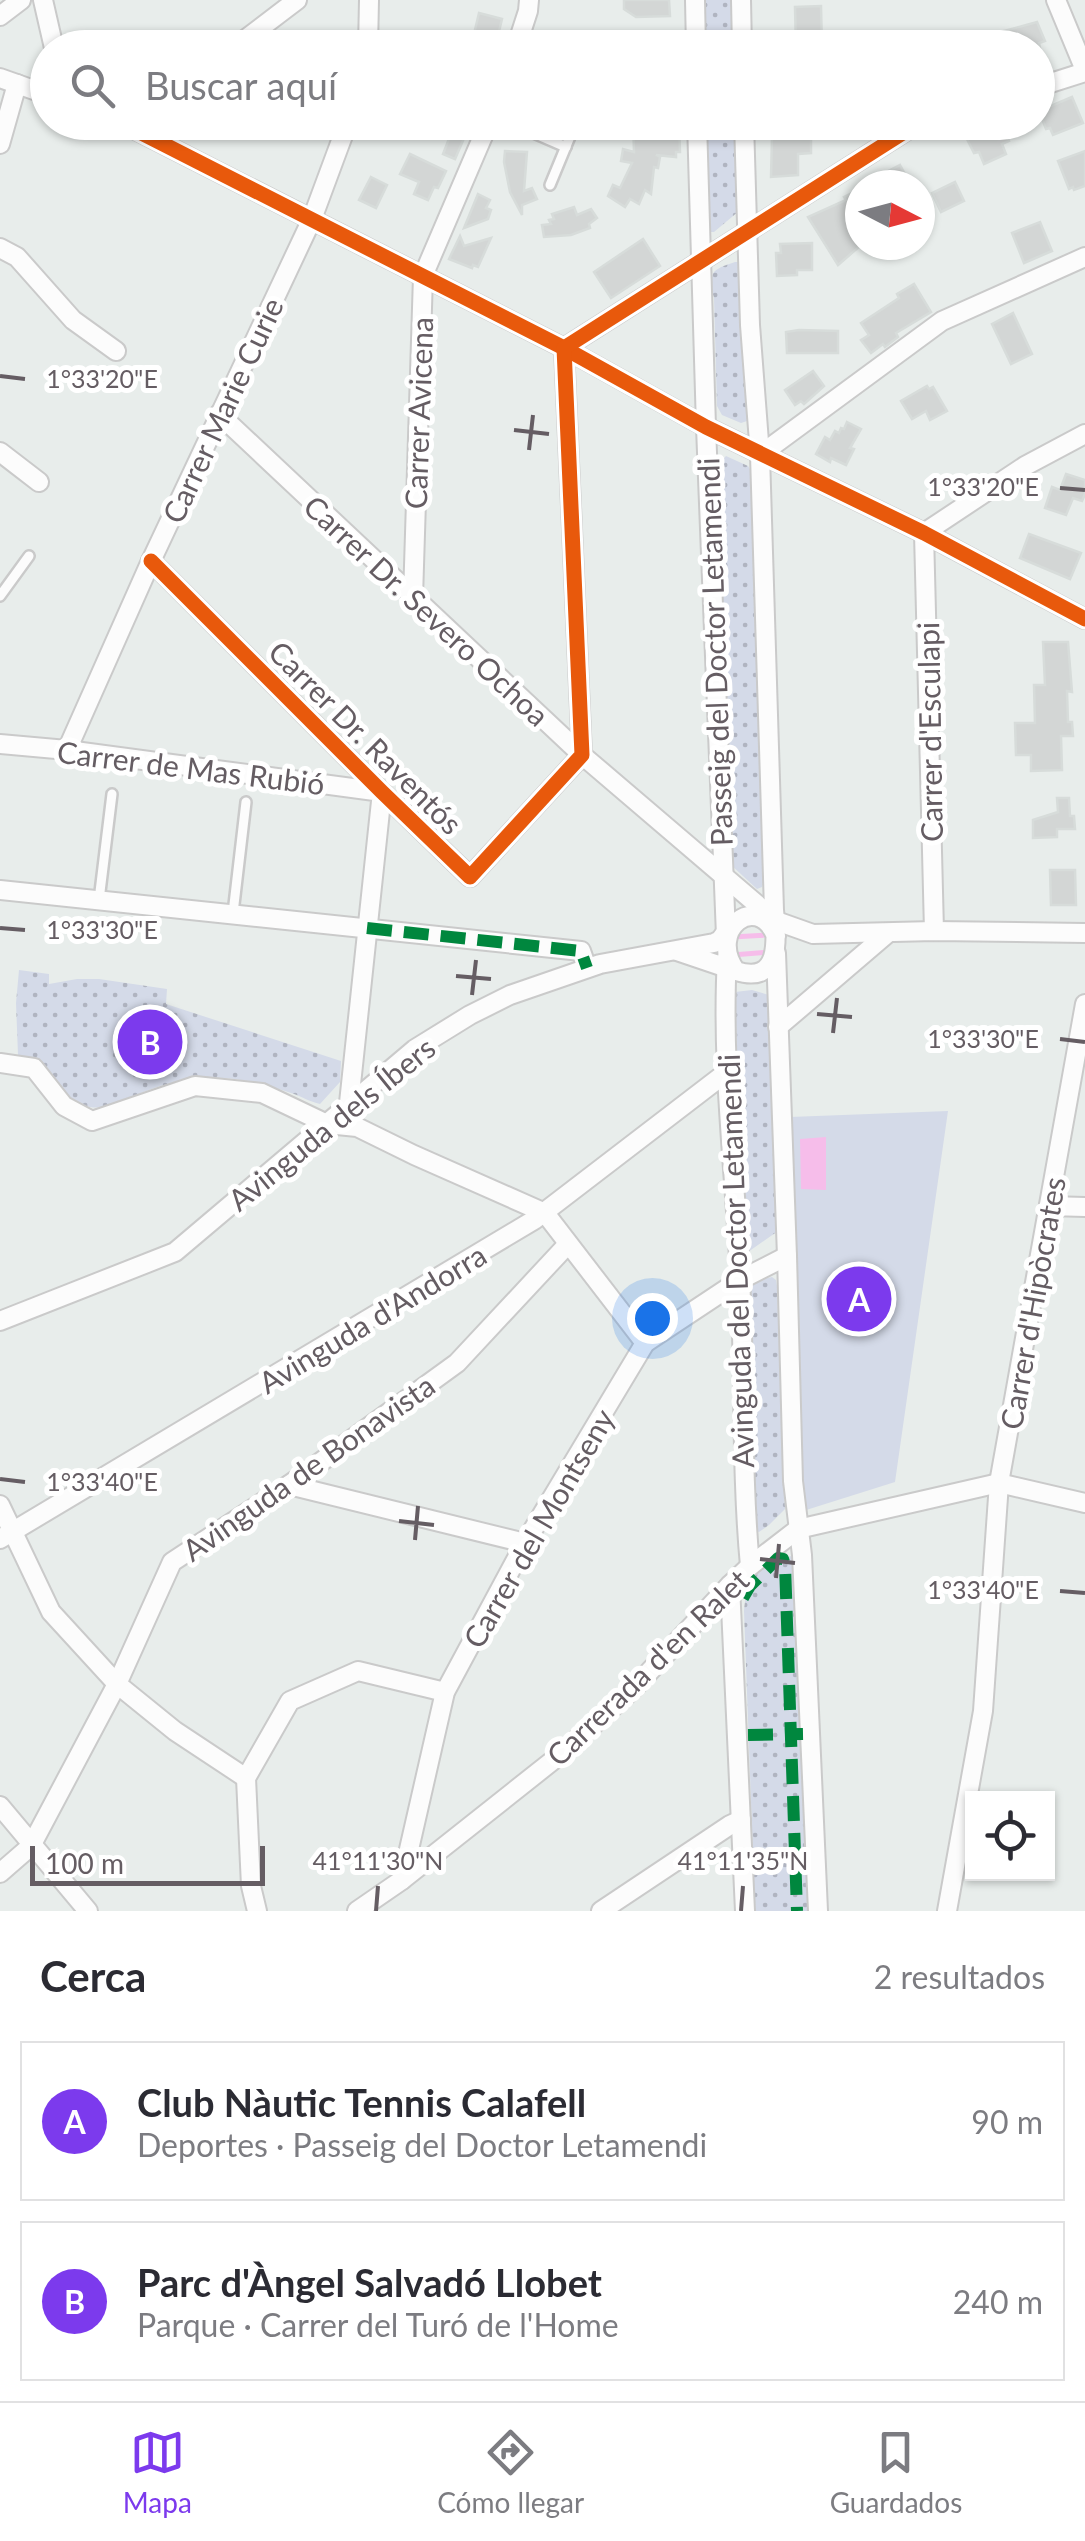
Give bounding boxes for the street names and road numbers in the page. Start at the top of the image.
street label: Carrer Marie Curie [154,292,290,528]
street label: Carrer Avicena [397,316,439,510]
street label: Passeig del Doctor Letamendi [689,457,739,847]
street label: Carrer Dr. Severo Ochoa [297,487,557,733]
street label: Carrer d'Esculapi [909,622,949,842]
street label: Carrer Dr. Raventós [262,633,470,841]
street label: Carrer de Mas Rubió [55,733,327,801]
street label: Avinguda dels Íbers [220,1029,442,1217]
street label: Avinguda del Doctor Letamendi [710,1053,760,1469]
street label: Carrer d'Hipòcrates [992,1174,1072,1432]
street label: Avinguda d'Andorra [252,1236,492,1400]
street label: Avinguda de Bonavista [175,1366,441,1568]
street label: Carrer del Montseny [455,1402,621,1654]
street label: Carrerada d'en Ralet [539,1561,756,1773]

